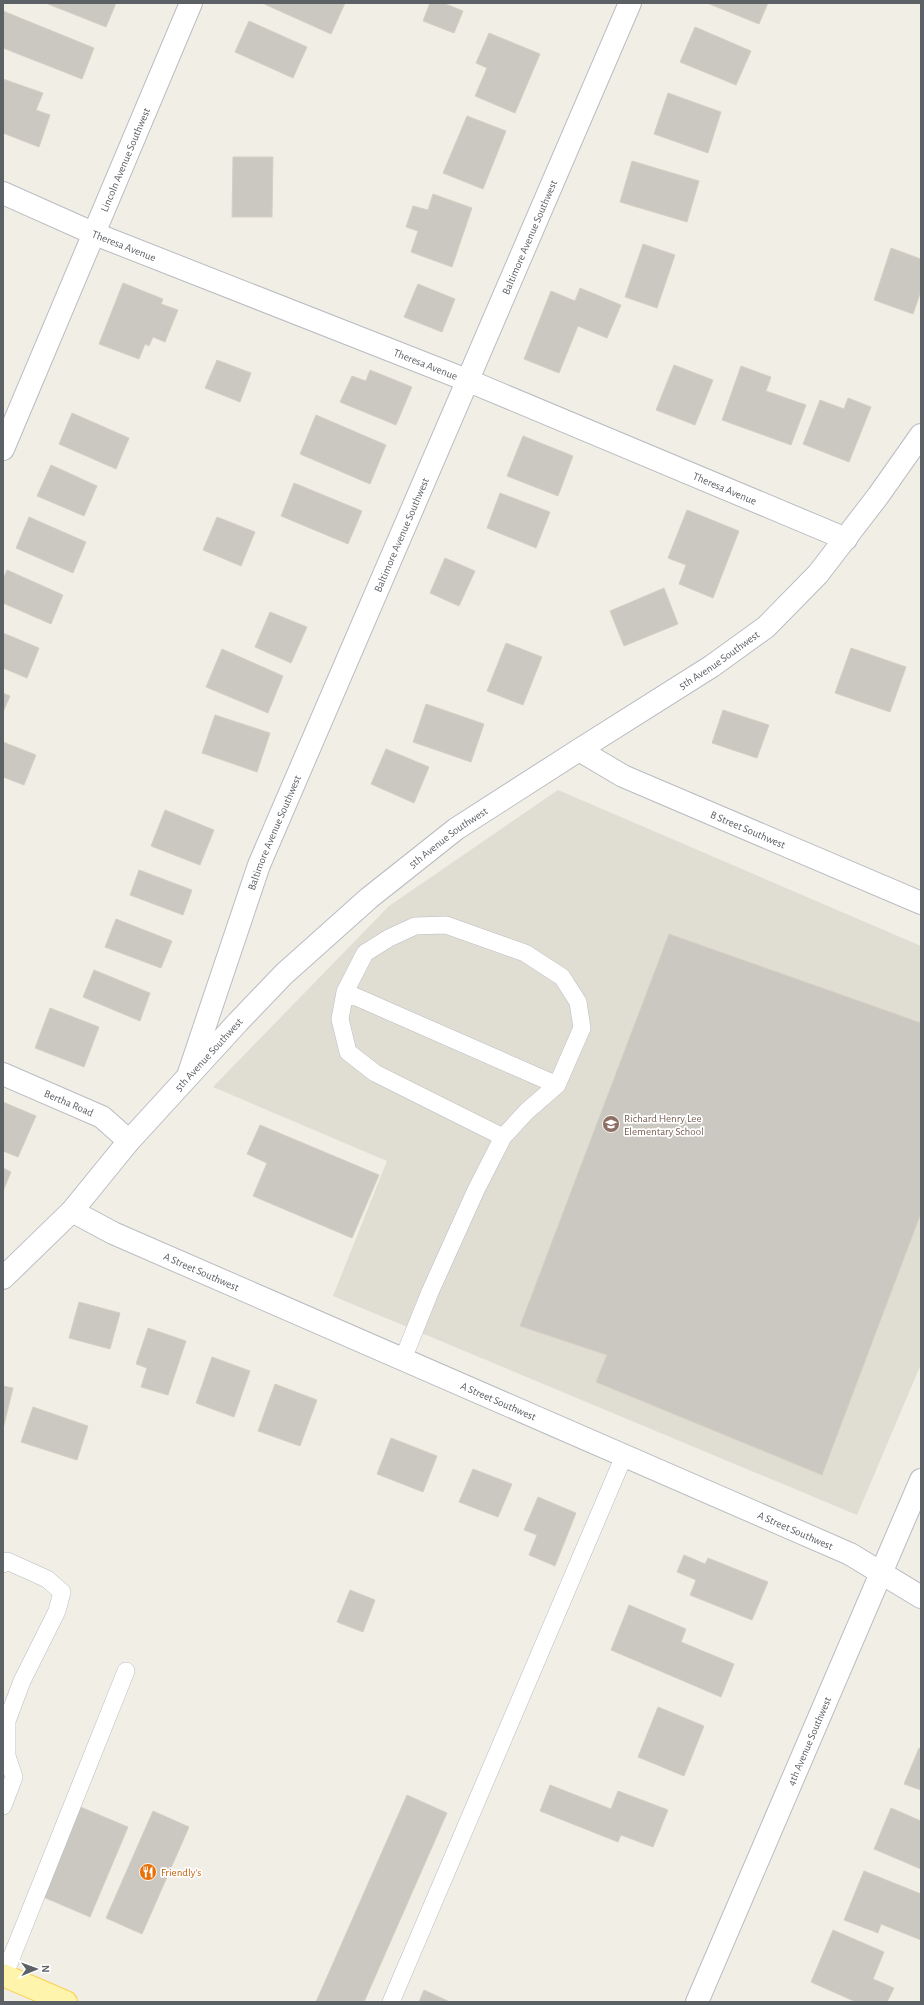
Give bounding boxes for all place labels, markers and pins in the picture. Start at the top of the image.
place label: Richard Henry Lee Elementary School [624,1113,704,1137]
school or university icon: Richard Henry Lee Elementary School [601,1114,621,1134]
restaurant icon: Friendly's [138,1862,158,1882]
place label: Friendly's [161,1867,201,1878]

